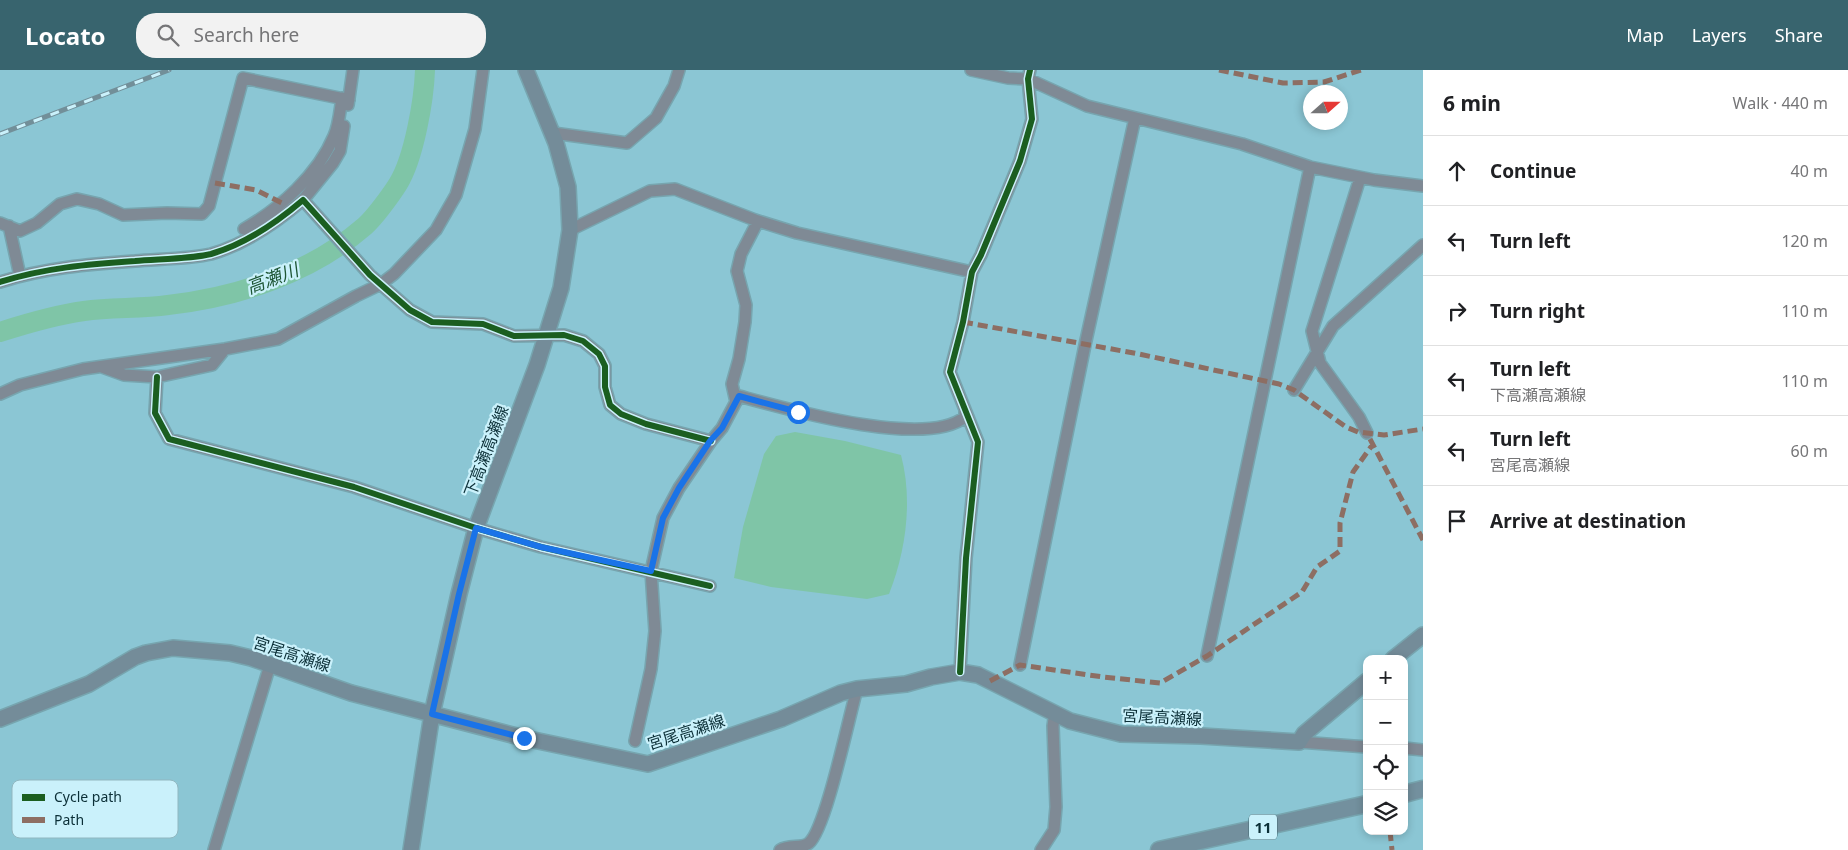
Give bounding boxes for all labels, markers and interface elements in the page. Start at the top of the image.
search box [136,13,486,58]
text: Locato [25,19,106,52]
icon: search [154,21,182,49]
text: Search here [194,22,299,48]
text: Map [1626,23,1664,47]
text: Layers [1692,23,1747,47]
text: Share [1775,23,1823,47]
north arrow [1303,85,1348,130]
text: 6 min [1443,89,1501,117]
text: Walk · 440 m [1733,92,1828,114]
icon: ahead [1443,157,1471,185]
text: Continue [1490,158,1576,184]
text: 40 m [1791,160,1828,182]
icon: left [1443,227,1471,255]
text: Turn left [1490,228,1571,254]
text: 120 m [1781,230,1828,252]
water label: 高瀬川 [242,256,303,299]
icon: right [1443,297,1471,325]
text: Turn right [1490,298,1585,324]
text: 110 m [1781,300,1828,322]
text: Turn left [1490,356,1571,382]
icon: left [1443,367,1471,395]
text: 110 m [1781,370,1828,392]
text: 下高瀬高瀬線 [1490,384,1586,406]
route start [787,401,810,424]
street label: 下高瀬高瀬線 [459,402,513,500]
text: Turn left [1490,426,1571,452]
icon: left [1443,437,1471,465]
text: 60 m [1791,440,1828,462]
text: 宮尾高瀬線 [1490,454,1570,476]
icon: arrive [1443,507,1471,535]
text: Arrive at destination [1490,508,1686,534]
street label: 宮尾高瀬線 [251,631,333,677]
map controls [1363,655,1408,835]
button: + [1363,655,1408,700]
button: − [1363,700,1408,745]
street label: 宮尾高瀬線 [1121,704,1203,730]
street label: 宮尾高瀬線 [645,709,727,755]
route end [513,727,536,750]
button: locate [1363,745,1408,790]
legend [12,780,178,838]
text: Cycle path [54,787,122,806]
button: layers [1363,790,1408,835]
text: Path [54,810,84,829]
road number: 11 [1249,814,1277,840]

